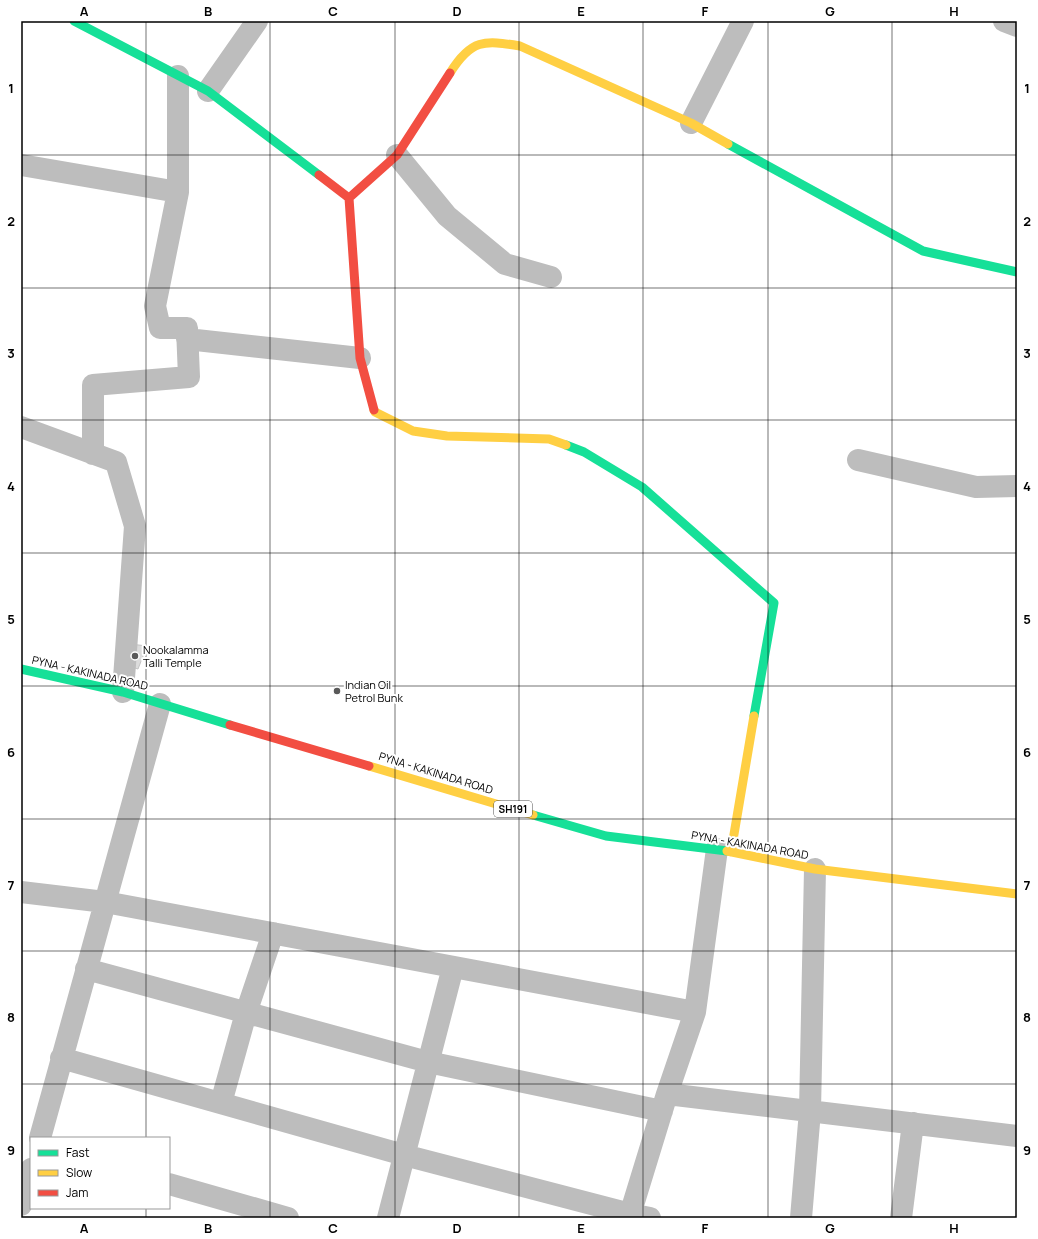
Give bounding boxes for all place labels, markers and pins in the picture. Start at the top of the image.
place label: Nookalamma Talli Temple [143,642,209,670]
marker: Nookalamma Talli Temple [130,651,140,661]
place label: Indian Oil Petrol Bunk [345,677,403,705]
marker: Indian Oil Petrol Bunk [332,686,342,696]

